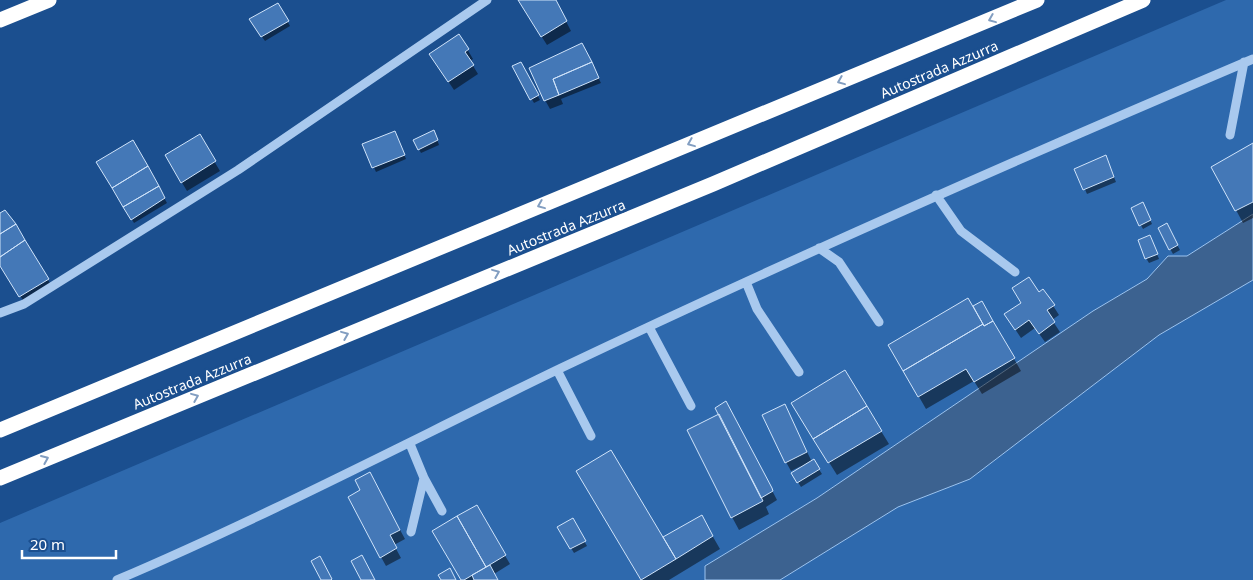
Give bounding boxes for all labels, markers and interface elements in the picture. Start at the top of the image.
one-way arrow [988,12,997,23]
street label: Autostrada Azzurra [877,36,1001,102]
one-way arrow [838,75,846,85]
one-way arrow [687,136,696,147]
street label: Autostrada Azzurra [504,195,628,259]
one-way arrow [537,198,546,209]
one-way arrow [491,269,500,280]
one-way arrow [341,331,349,341]
street label: Autostrada Azzurra [130,349,254,413]
one-way arrow [190,393,199,403]
one-way arrow [40,455,49,465]
scale bar [22,528,116,560]
text: 20 m [30,534,65,554]

